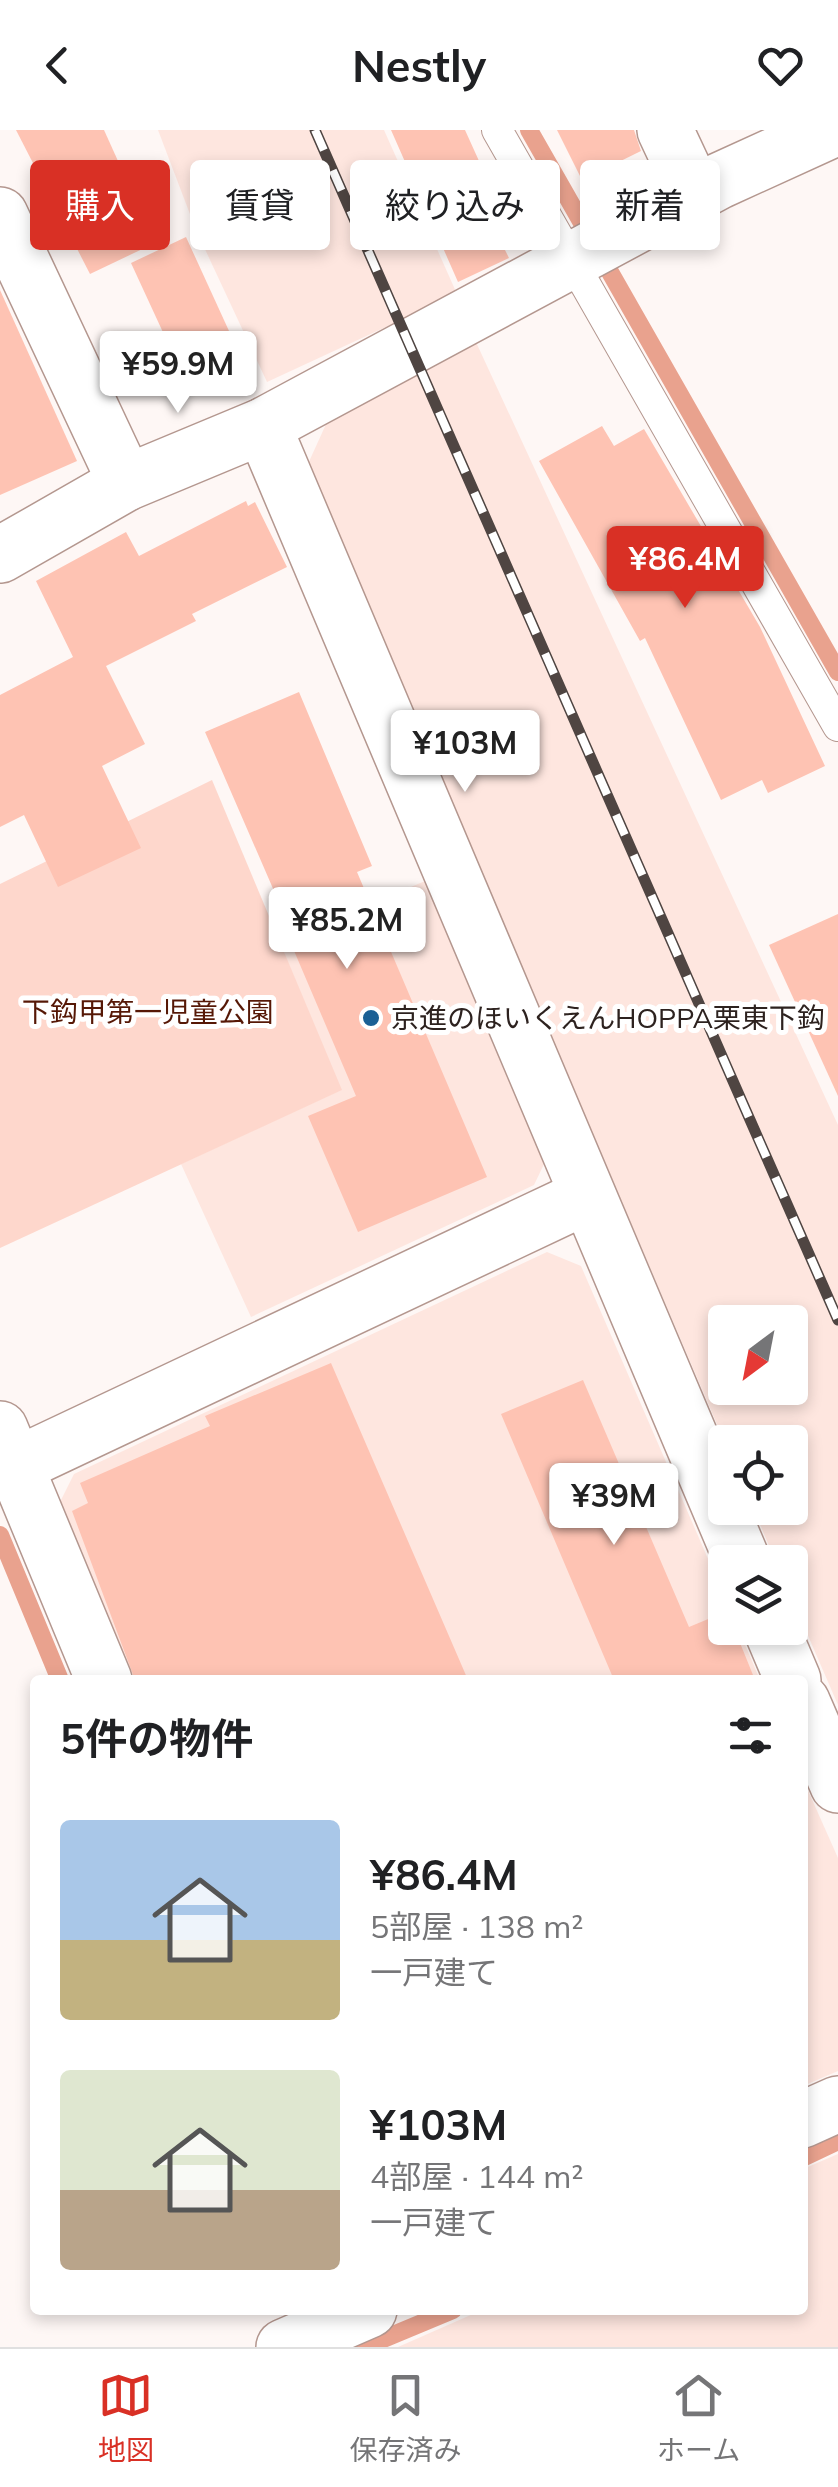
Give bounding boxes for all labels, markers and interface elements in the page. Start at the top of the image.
text: Nestly [352,37,486,93]
icon: back [30,38,85,93]
icon: heart [753,38,808,93]
chip: 購入 [30,160,170,250]
chip: 賃貸 [190,160,330,250]
chip: 絞り込み [350,160,560,250]
chip: 新着 [580,160,720,250]
pin: ¥59.9M [97,331,259,416]
text: ¥59.9M [122,343,234,383]
pin: ¥86.4M [604,526,766,611]
text: ¥86.4M [629,538,741,578]
pin: ¥103M [395,710,535,795]
text: ¥103M [413,722,517,762]
pin: ¥85.2M [266,887,428,972]
text: ¥85.2M [291,899,403,939]
park label: 下鈎甲第一児童公園 [22,994,274,1029]
place label: 京進のほいくえんHOPPA栗東下鈎 [391,1000,825,1035]
marker: 京進のほいくえんHOPPA栗東下鈎 [360,1007,382,1029]
north arrow [708,1305,808,1405]
map controls [708,1305,808,1645]
button: locate [708,1425,808,1525]
pin: ¥39M [555,1463,673,1548]
text: ¥39M [571,1475,657,1515]
button: layers [708,1545,808,1645]
icon: filters [723,1708,778,1763]
text: 5件の物件 [60,1712,253,1765]
text: ¥86.4M [370,1848,518,1901]
icon: home [140,1860,260,1980]
text: 5部屋 · 138 m² [370,1906,584,1946]
text: 一戸建て [370,1952,498,1992]
text: ¥103M [370,2098,507,2151]
icon: home [140,2110,260,2230]
text: 4部屋 · 144 m² [370,2156,584,2196]
text: 一戸建て [370,2202,498,2242]
tab: 地図 [98,2368,154,2468]
tab: 保存済み [349,2368,461,2468]
tab: ホーム [657,2368,740,2468]

